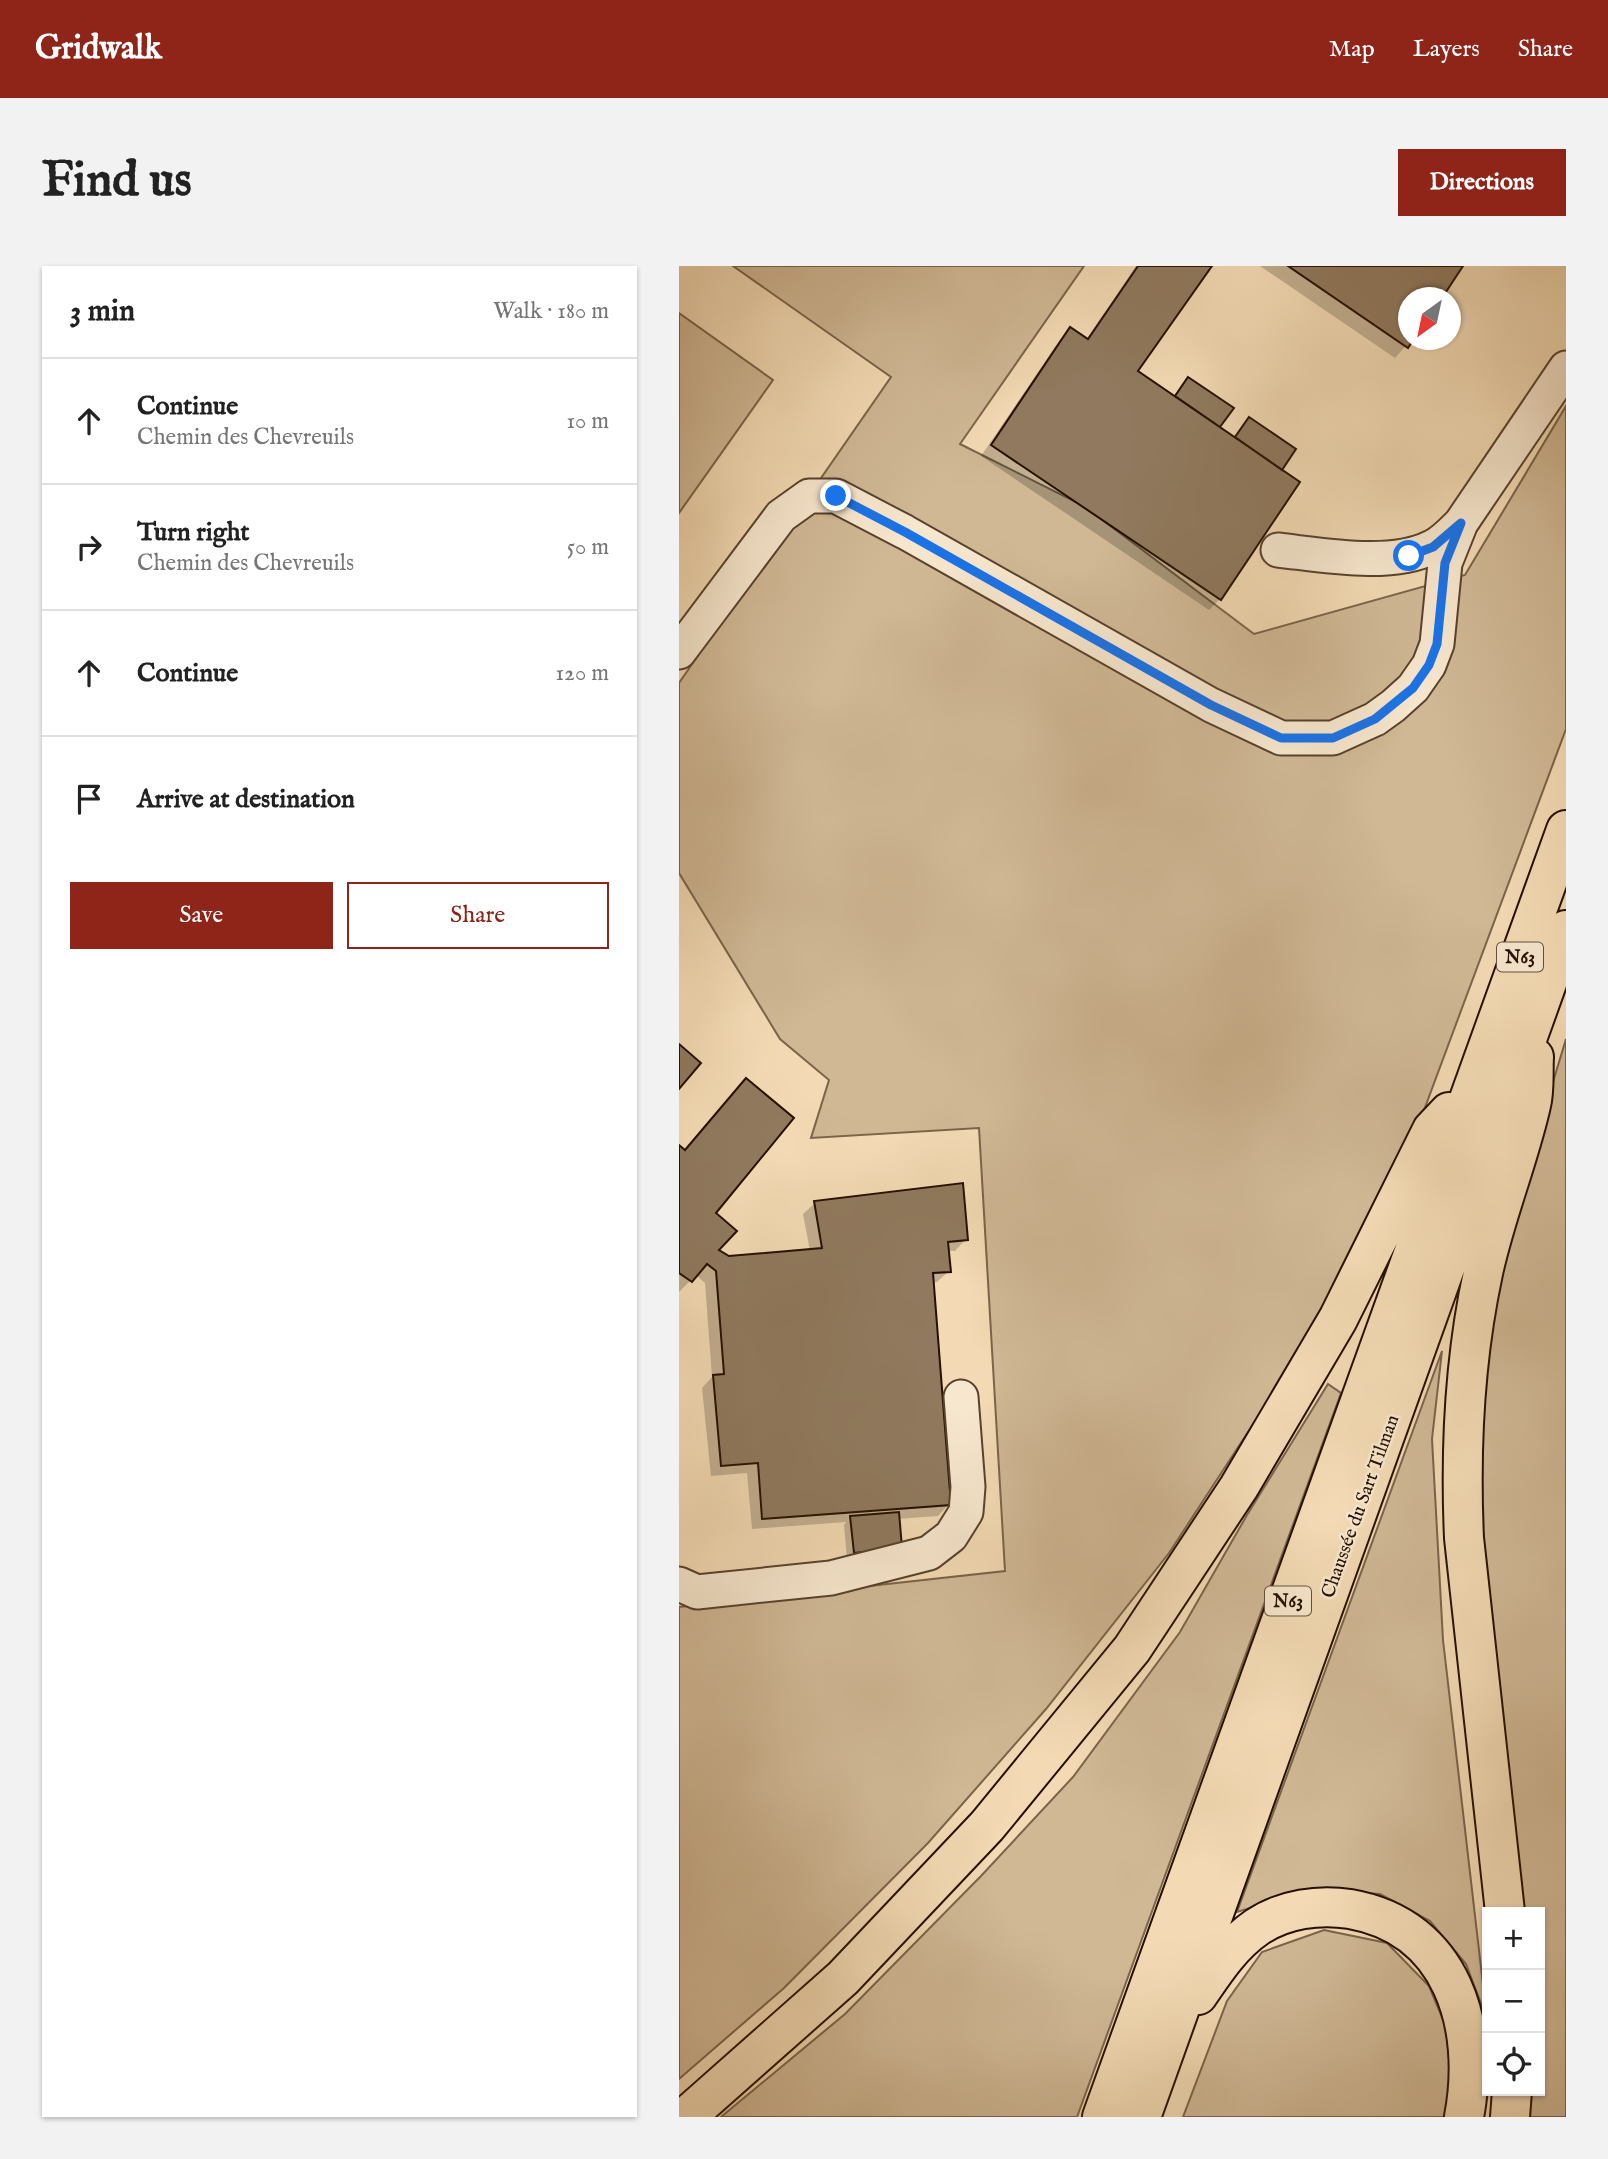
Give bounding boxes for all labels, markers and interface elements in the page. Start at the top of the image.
text: Gridwalk [35,28,162,70]
text: Map [1329,34,1375,65]
text: Layers [1413,34,1480,65]
text: Share [1518,34,1573,65]
button: Directions [1398,149,1566,216]
text: Find us [42,151,192,213]
north arrow [1398,287,1461,350]
text: 3 min [70,293,135,331]
text: Walk · 180 m [493,297,609,326]
text: Continue [137,390,238,423]
icon: ahead [70,402,108,440]
text: 10 m [566,407,609,436]
text: Chemin des Chevreuils [137,423,354,452]
route end [820,480,851,511]
text: Turn right [137,516,250,549]
icon: right [70,528,108,566]
text: 50 m [567,533,609,562]
route start [1393,540,1424,571]
text: Chemin des Chevreuils [137,549,354,578]
icon: ahead [70,654,108,692]
text: Continue [137,657,238,690]
text: 120 m [556,659,609,688]
icon: arrive [70,780,108,818]
text: Arrive at destination [137,783,355,816]
button: Save [70,882,333,949]
button: Share [347,882,609,949]
road number: N63 [1497,942,1543,972]
street label: Chaussée du Sart Tilman [1317,1412,1405,1602]
road number: N63 [1265,1586,1311,1616]
map controls [1482,1907,1545,2096]
button: + [1482,1907,1545,1970]
button: − [1482,1970,1545,2033]
button: locate [1482,2033,1545,2096]

